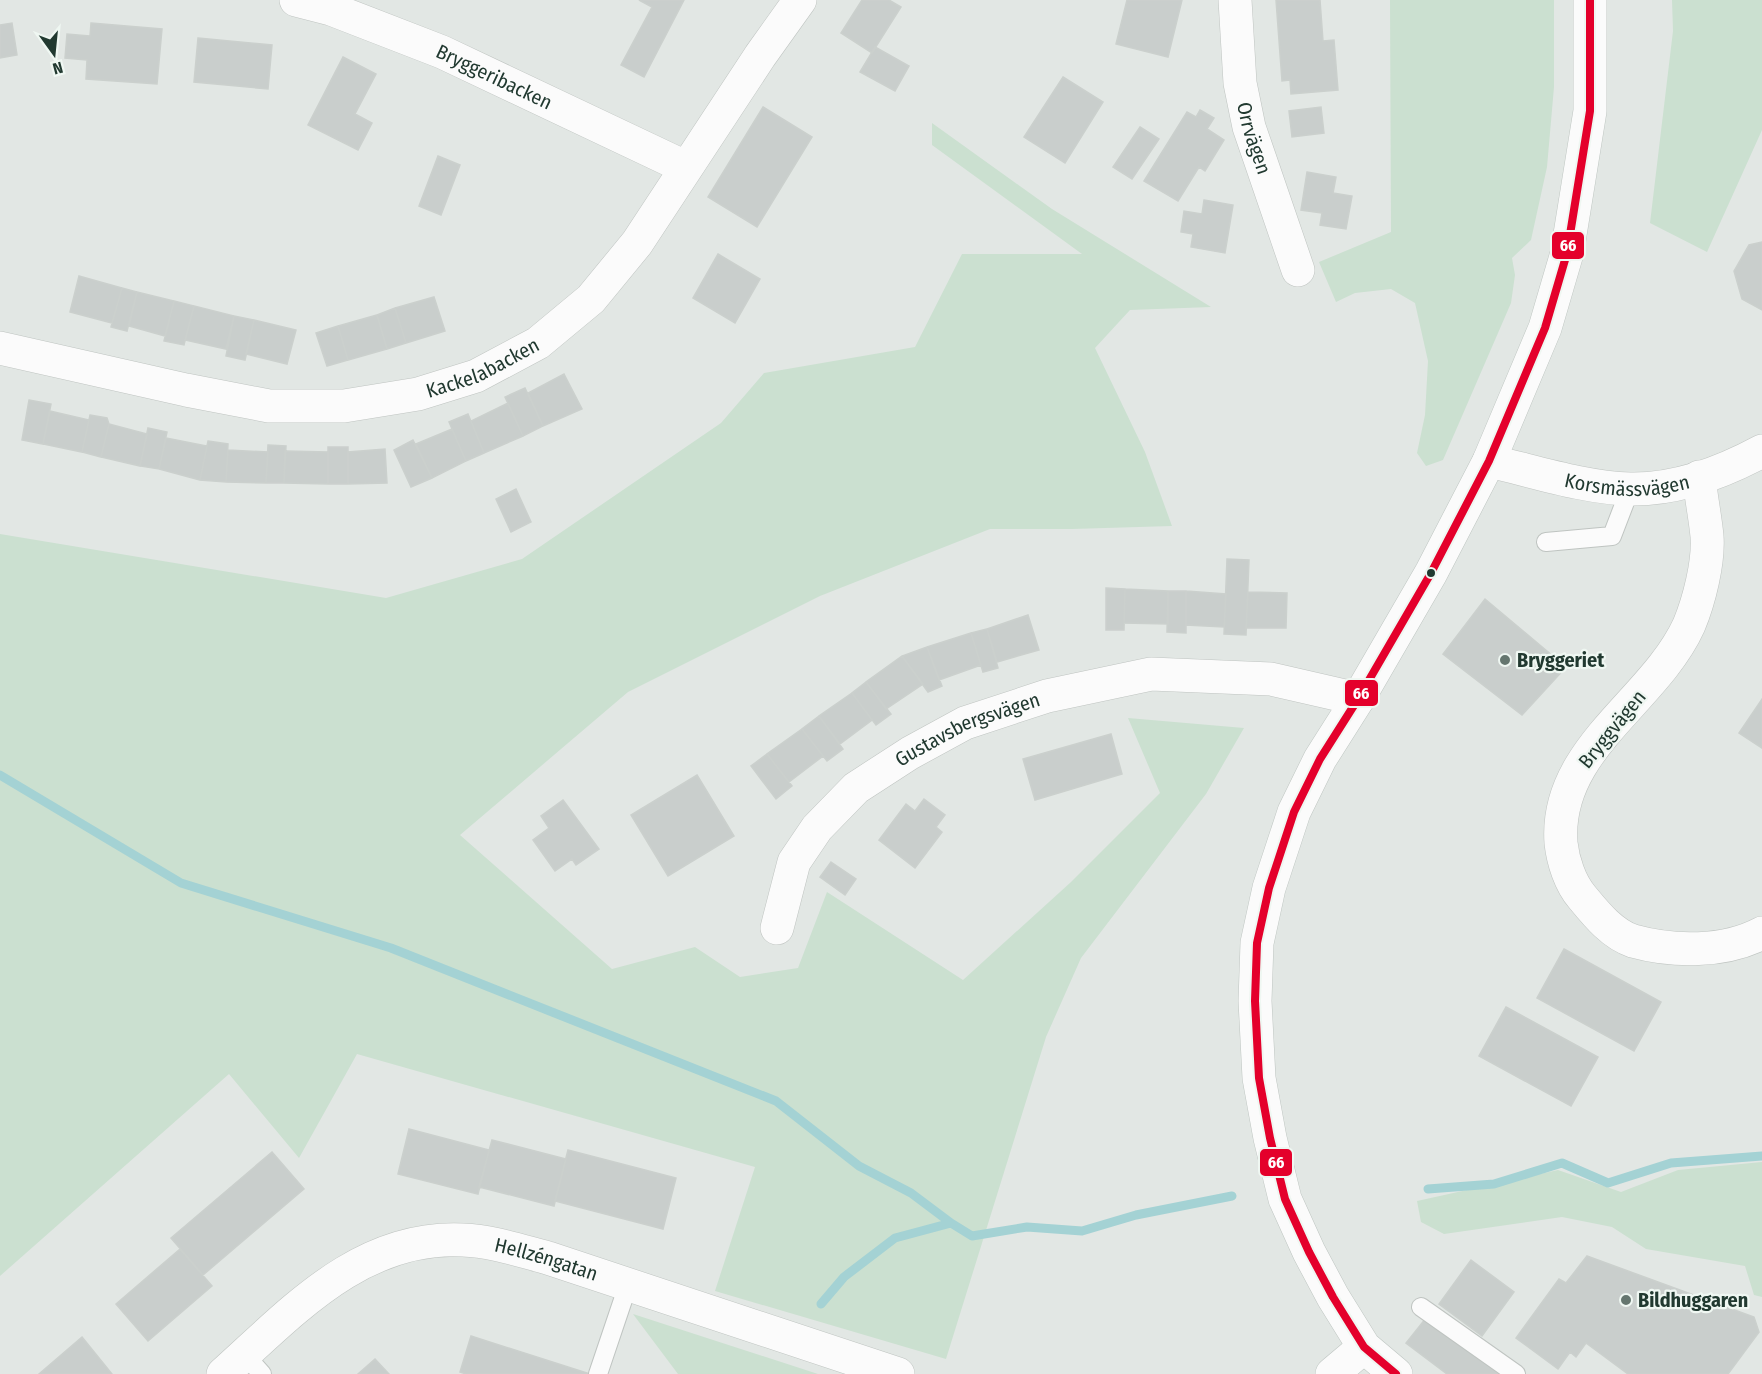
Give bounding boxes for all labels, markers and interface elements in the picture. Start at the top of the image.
north arrow [24,24,84,84]
street label: Bryggeribacken [432,39,556,114]
text: N [51,58,65,78]
street label: Orrvägen [1232,100,1276,177]
line badge: 66 [1551,231,1585,260]
text: 66 [1560,236,1576,255]
street label: Kackelabacken [423,333,543,403]
street label: Korsmässvägen [1562,468,1692,501]
unlabelled marker [1425,567,1437,579]
place label: Bryggeriet [1517,648,1605,672]
marker: Bryggeriet [1498,653,1512,667]
line badge: 66 [1344,679,1379,707]
text: 66 [1353,684,1369,703]
street label: Bryggvägen [1573,685,1651,773]
street label: Gustavsbergsvägen [890,687,1043,772]
line badge: 66 [1259,1148,1293,1177]
text: 66 [1268,1153,1284,1172]
street label: Hellzéngatan [492,1232,601,1286]
place label: Bildhuggaren [1638,1288,1748,1312]
marker: Bildhuggaren [1619,1293,1633,1307]

